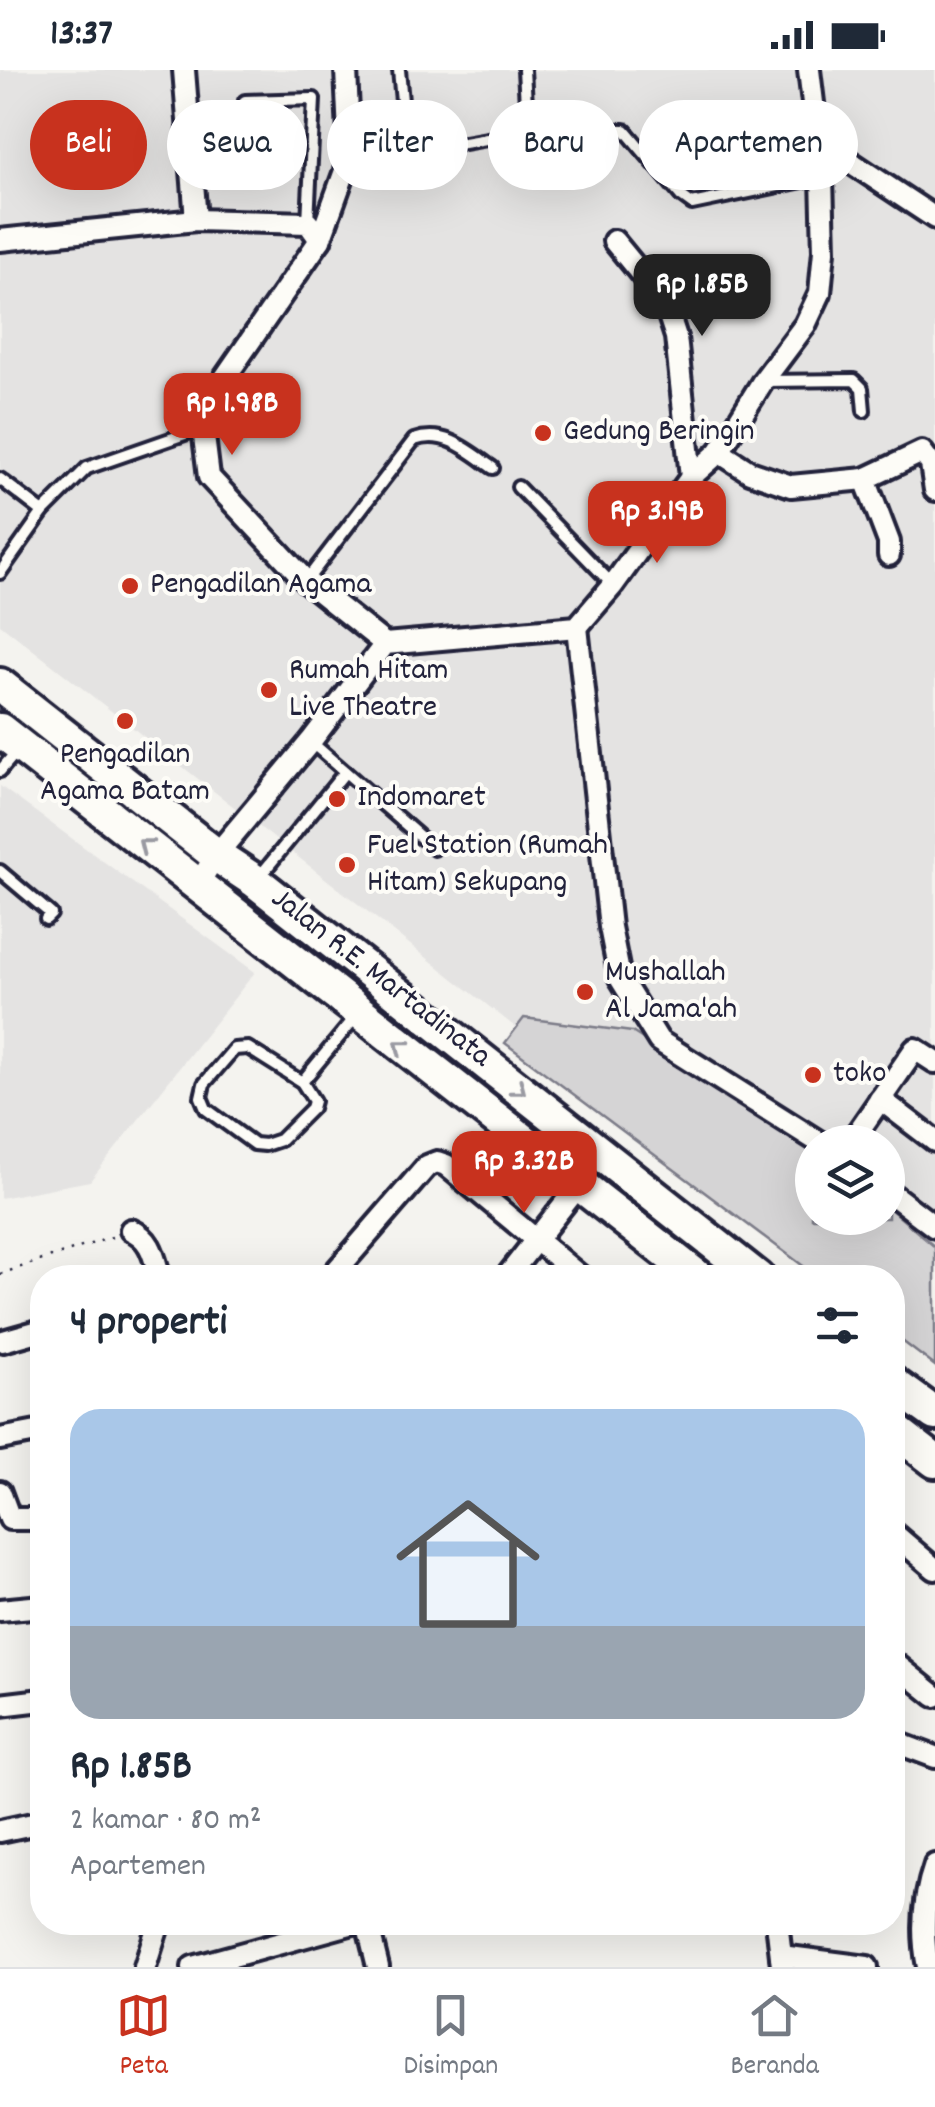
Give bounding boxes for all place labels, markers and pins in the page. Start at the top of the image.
pin: Rp 1.85B [599,254,805,339]
pin: Rp 1.98B [129,373,335,458]
place label: Gedung Beringin [563,410,755,456]
marker: Gedung Beringin [532,422,554,444]
pin: Rp 3.19B [554,481,760,566]
place label: Pengadilan Agama [150,563,372,609]
marker: Pengadilan Agama [119,575,141,597]
place label: Rumah Hitam Live Theatre [289,649,448,732]
marker: Rumah Hitam Live Theatre [258,679,280,701]
marker: Pengadilan Agama Batam [114,710,136,732]
place label: Pengadilan Agama Batam [40,733,210,816]
place label: Indomaret [357,776,486,822]
marker: Indomaret [326,788,348,810]
place label: Fuel Station (Rumah Hitam) Sekupang [367,824,608,907]
marker: Fuel Station (Rumah Hitam) Sekupang [336,854,358,876]
place label: Mushallah Al Jama'ah [605,951,737,1034]
marker: Mushallah Al Jama'ah [574,981,596,1003]
place label: toko [833,1052,886,1098]
marker: toko [802,1064,824,1086]
pin: Rp 3.32B [421,1131,627,1216]

